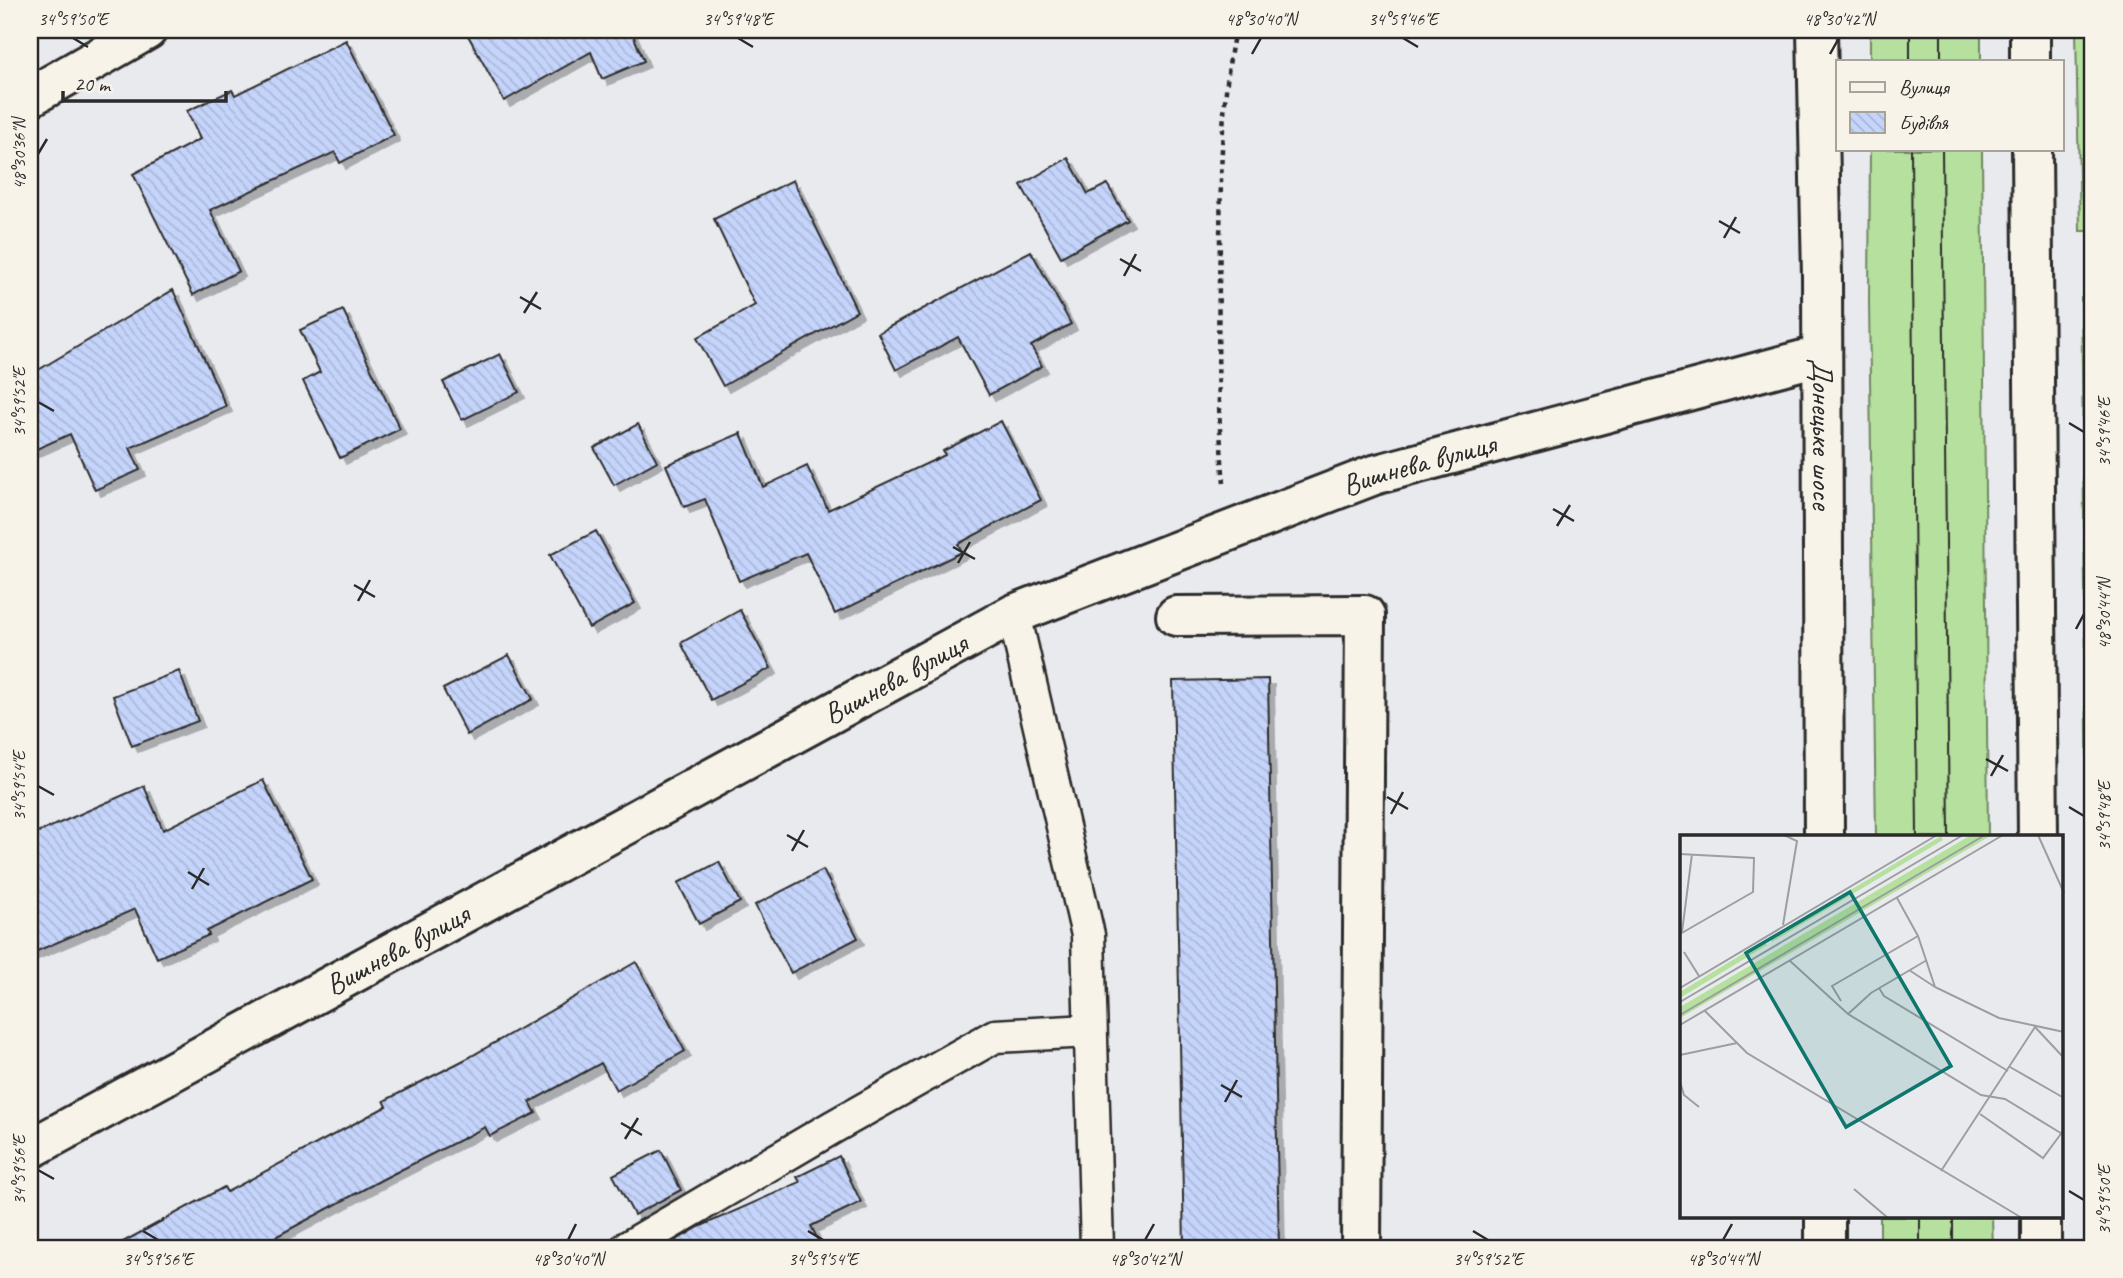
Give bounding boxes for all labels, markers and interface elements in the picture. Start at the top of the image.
text: 34°59'50"E [38,8,110,30]
text: 34°59'48"E [703,8,775,30]
text: 48°30'40"N [1226,8,1300,30]
text: 34°59'46"E [1368,8,1440,30]
text: 48°30'42"N [1804,8,1878,30]
scale bar [63,60,226,104]
legend [1836,60,2064,150]
text: 20 m [74,71,112,97]
text: Вулиця [1899,74,1950,100]
text: Будівля [1899,110,1949,136]
text: 48°30'36"N [8,115,30,189]
street label: Донецьке шосе [1803,358,1842,512]
text: 34°59'52"E [8,365,30,437]
text: 34°59'46"E [2093,395,2115,467]
street label: Вишнева вулиця [1336,424,1502,505]
text: 48°30'44"N [2093,575,2115,649]
street label: Вишнева вулиця [817,623,976,733]
text: 34°59'54"E [8,749,30,821]
text: 34°59'48"E [2093,779,2115,851]
inset map [1680,835,2064,1218]
street label: Вишнева вулиця [319,894,478,1004]
text: 34°59'56"E [8,1133,30,1205]
text: 34°59'50"E [2093,1163,2115,1235]
text: 34°59'56"E [123,1248,195,1270]
text: 48°30'40"N [533,1248,607,1270]
text: 34°59'54"E [788,1248,860,1270]
text: 48°30'42"N [1110,1248,1184,1270]
text: 34°59'52"E [1453,1248,1525,1270]
text: 48°30'44"N [1688,1248,1762,1270]

